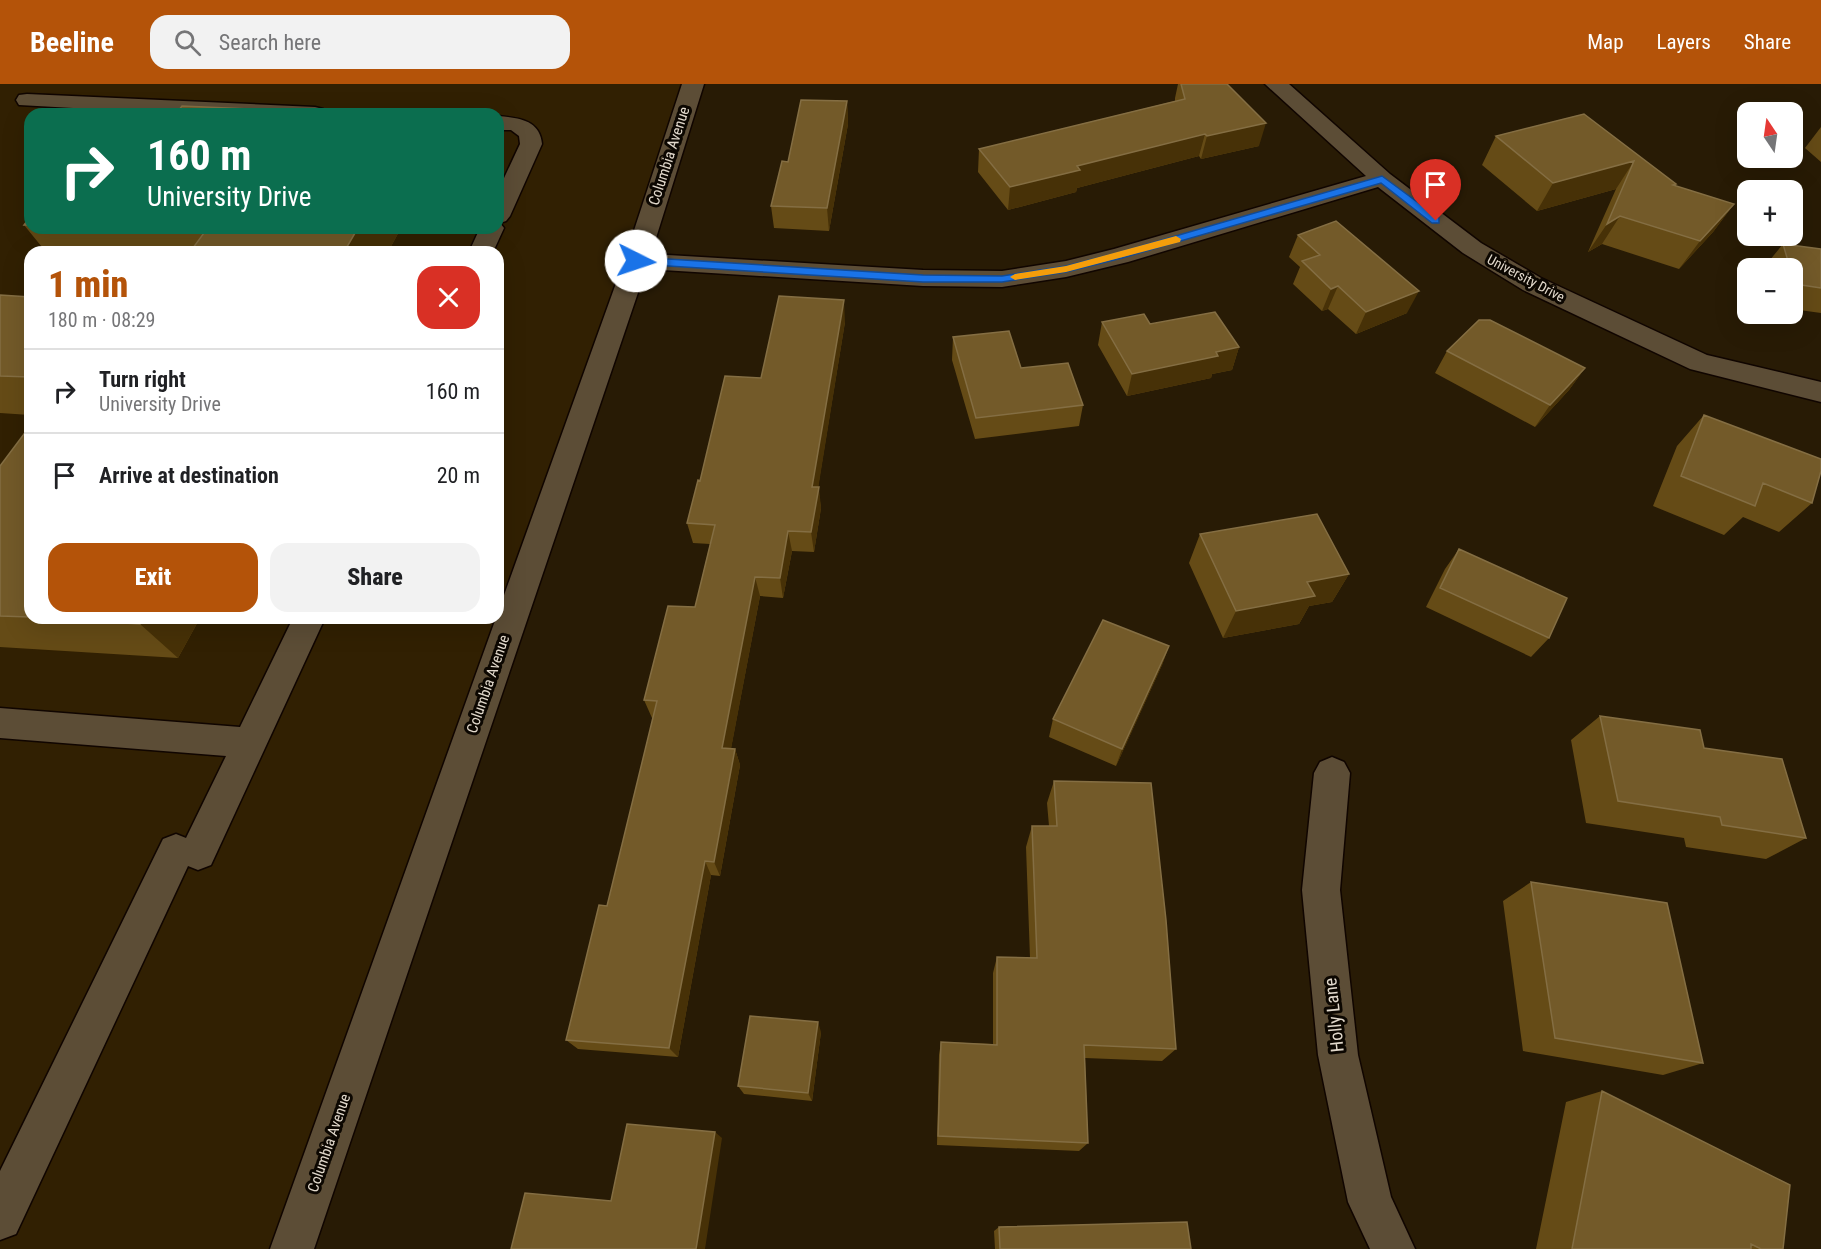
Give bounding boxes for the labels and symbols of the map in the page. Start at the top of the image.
north arrow [1737,102,1803,168]
street label: Columbia Avenue [645,104,693,208]
pin [1410,159,1461,221]
position arrow [604,229,668,293]
street label: University Drive [1485,251,1568,305]
street label: Columbia Avenue [463,633,513,735]
street label: Holly Lane [1319,977,1348,1053]
street label: Columbia Avenue [304,1092,354,1194]

